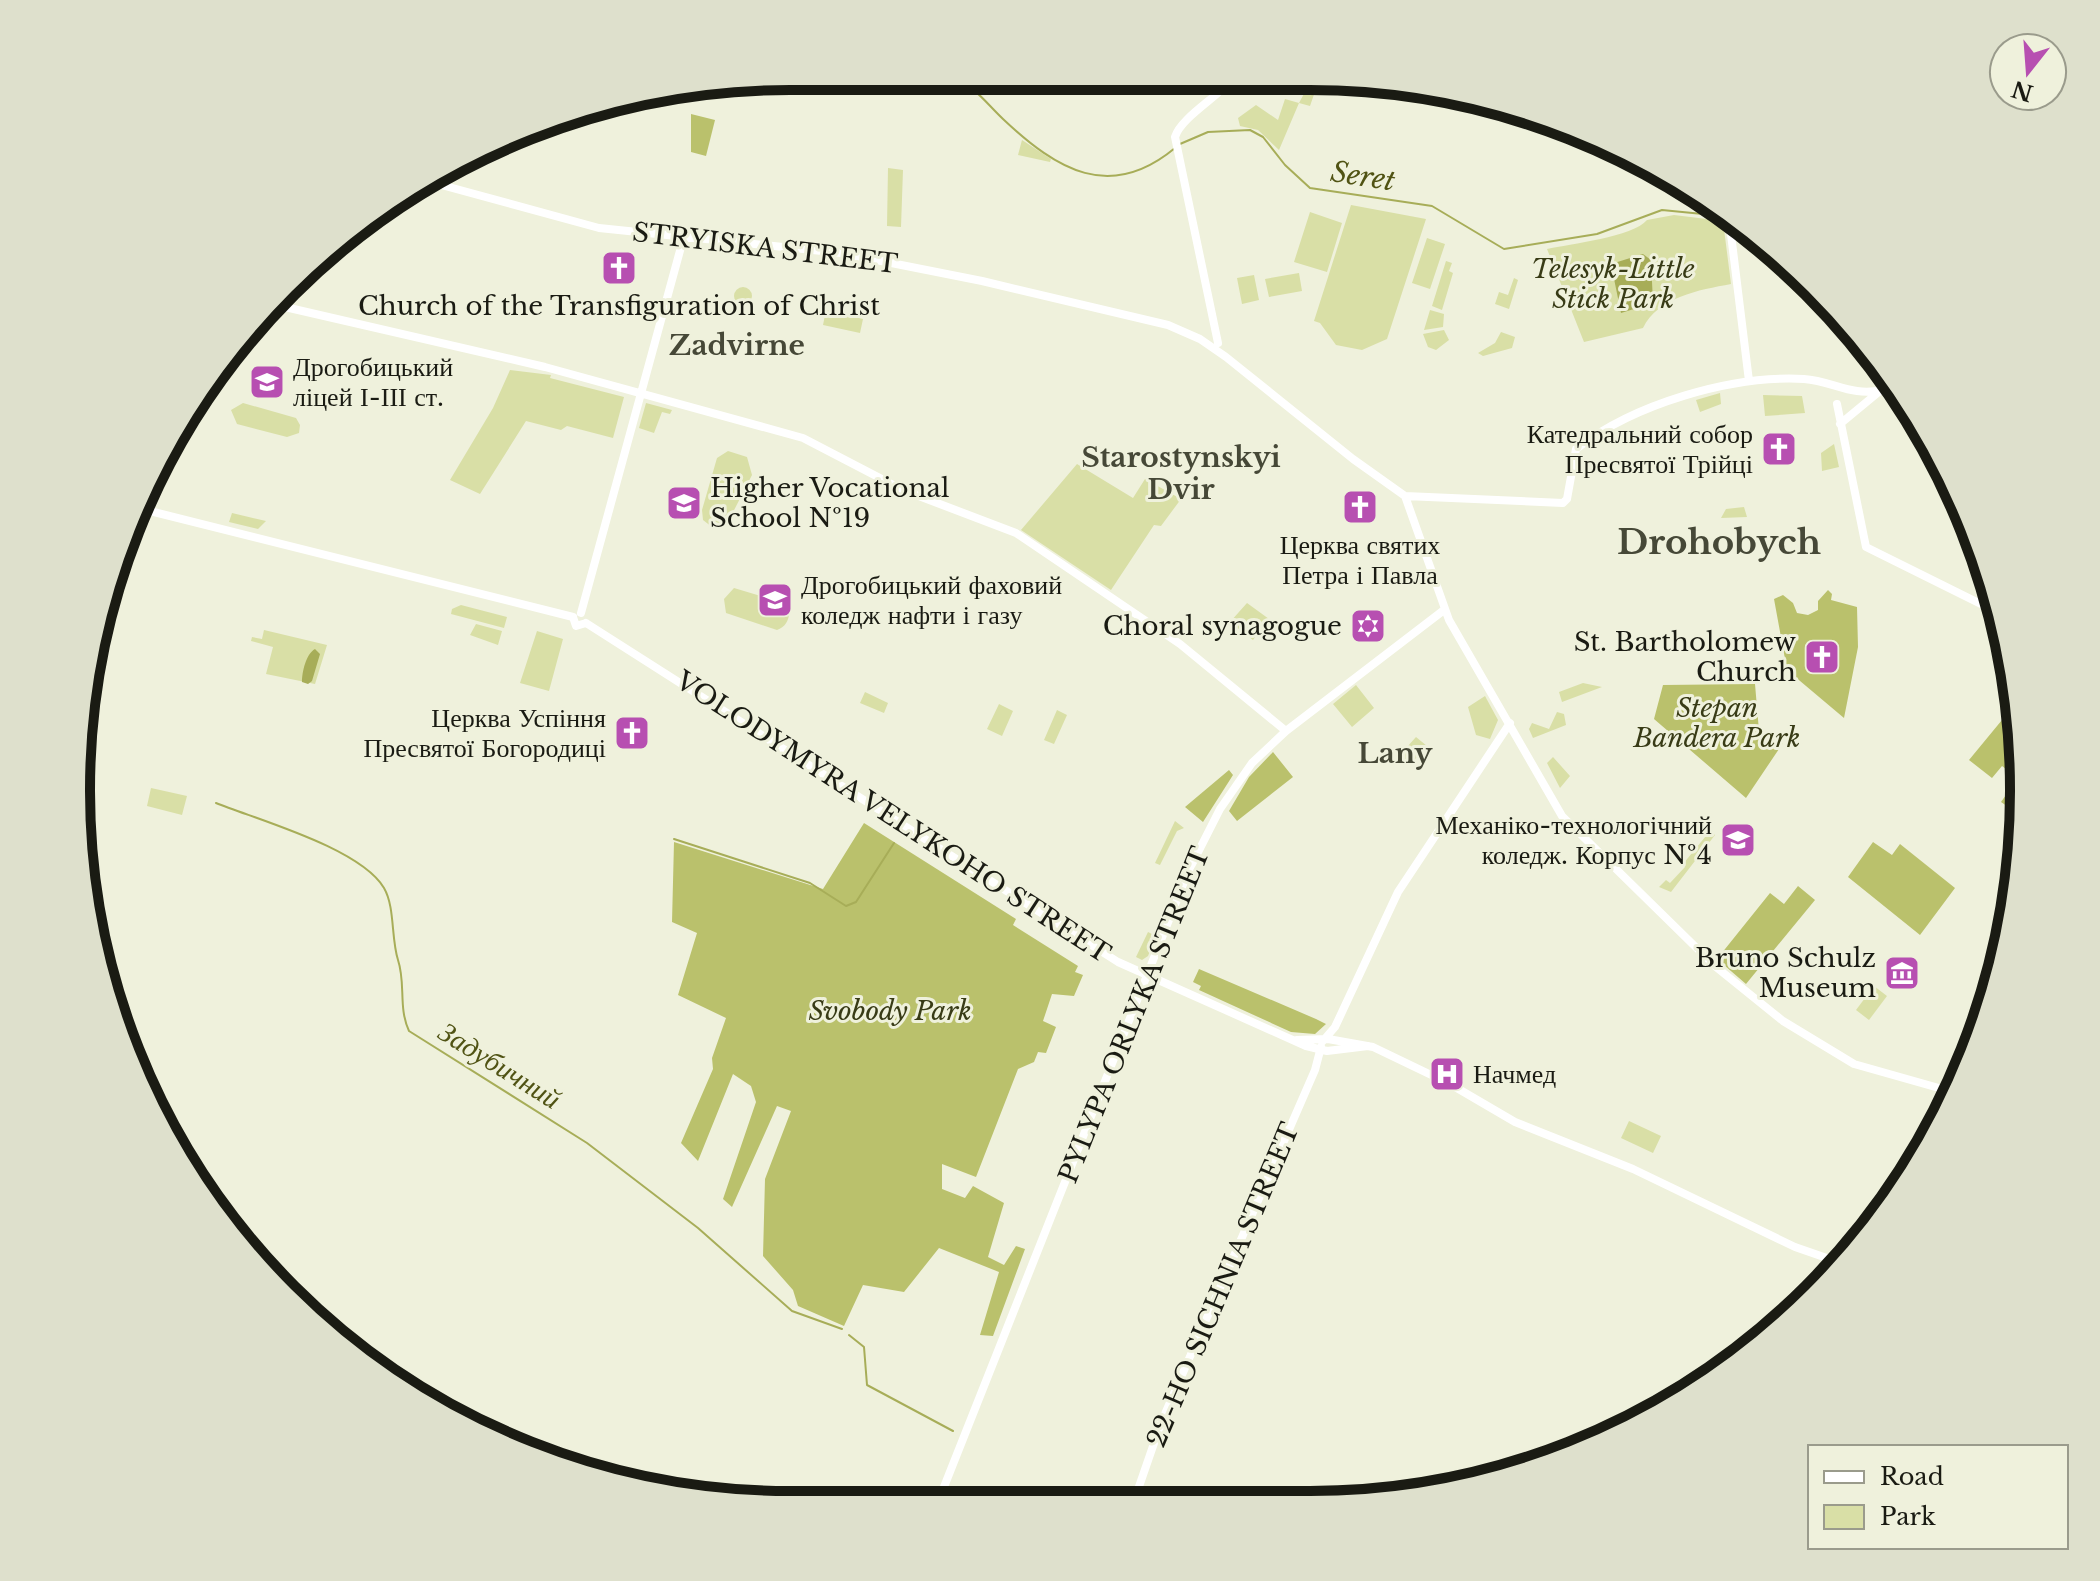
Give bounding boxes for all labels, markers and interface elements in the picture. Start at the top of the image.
north arrow [1988,32,2068,112]
text: N [2008,75,2036,107]
water label: Seret [1328,154,1398,199]
street label: STRYISKA STREET [631,216,900,280]
church icon: Church of the Transfiguration of Christ [600,249,638,287]
park label: Telesyk-Little Stick Park [1531,253,1695,315]
place label: Church of the Transfiguration of Christ [358,290,880,322]
district label: Zadvirne [669,328,805,363]
place label: Дрогобицький ліцей І-ІІІ ст. [293,351,453,413]
school or university icon: Дрогобицький ліцей І-ІІІ ст. [248,363,286,401]
place label: Катедральний собор Пресвятої Трійці [1527,418,1753,480]
church icon: Катедральний собор Пресвятої Трійці [1760,430,1798,468]
district label: Starostynskyi Dvir [1081,440,1281,507]
place label: Higher Vocational School №19 [710,472,949,534]
school or university icon: Higher Vocational School №19 [665,484,703,522]
church icon: Церква святих Петра і Павла [1341,488,1379,526]
district label: Drohobych [1617,521,1821,563]
place label: Церква святих Петра і Павла [1280,529,1440,591]
place label: Дрогобицький фаховий коледж нафти і газу [801,569,1062,631]
school or university icon: Дрогобицький фаховий коледж нафти і газу [756,581,794,619]
synagogue icon: Choral synagogue [1349,607,1387,645]
place label: Choral synagogue [1103,610,1342,642]
place label: St. Bartholomew Church [1574,626,1796,688]
church icon: St. Bartholomew Church [1803,638,1841,676]
street label: VOLODYMYRA VELYKOHO STREET [669,664,1117,970]
park label: Stepan Bandera Park [1633,692,1800,754]
place label: Церква Успіння Пресвятої Богородиці [363,702,606,764]
church icon: Церква Успіння Пресвятої Богородиці [613,714,651,752]
district label: Lany [1358,736,1433,771]
place label: Механіко-технологічний коледж. Корпус №4 [1436,809,1712,871]
school or university icon: Механіко-технологічний коледж. Корпус №4 [1719,821,1757,859]
street label: PYLYPA ORLYKA STREET [1052,842,1216,1188]
place label: Bruno Schulz Museum [1695,942,1876,1004]
museum icon: Bruno Schulz Museum [1883,954,1921,992]
park label: Svobody Park [808,995,972,1027]
water label: Задубичний [432,1014,567,1117]
hospital icon: Начмед [1428,1055,1466,1093]
place label: Начмед [1473,1058,1556,1090]
street label: 22-HO SICHNIA STREET [1140,1118,1306,1452]
legend [1808,1445,2068,1549]
text: Road [1880,1462,1944,1491]
text: Park [1880,1502,1936,1531]

